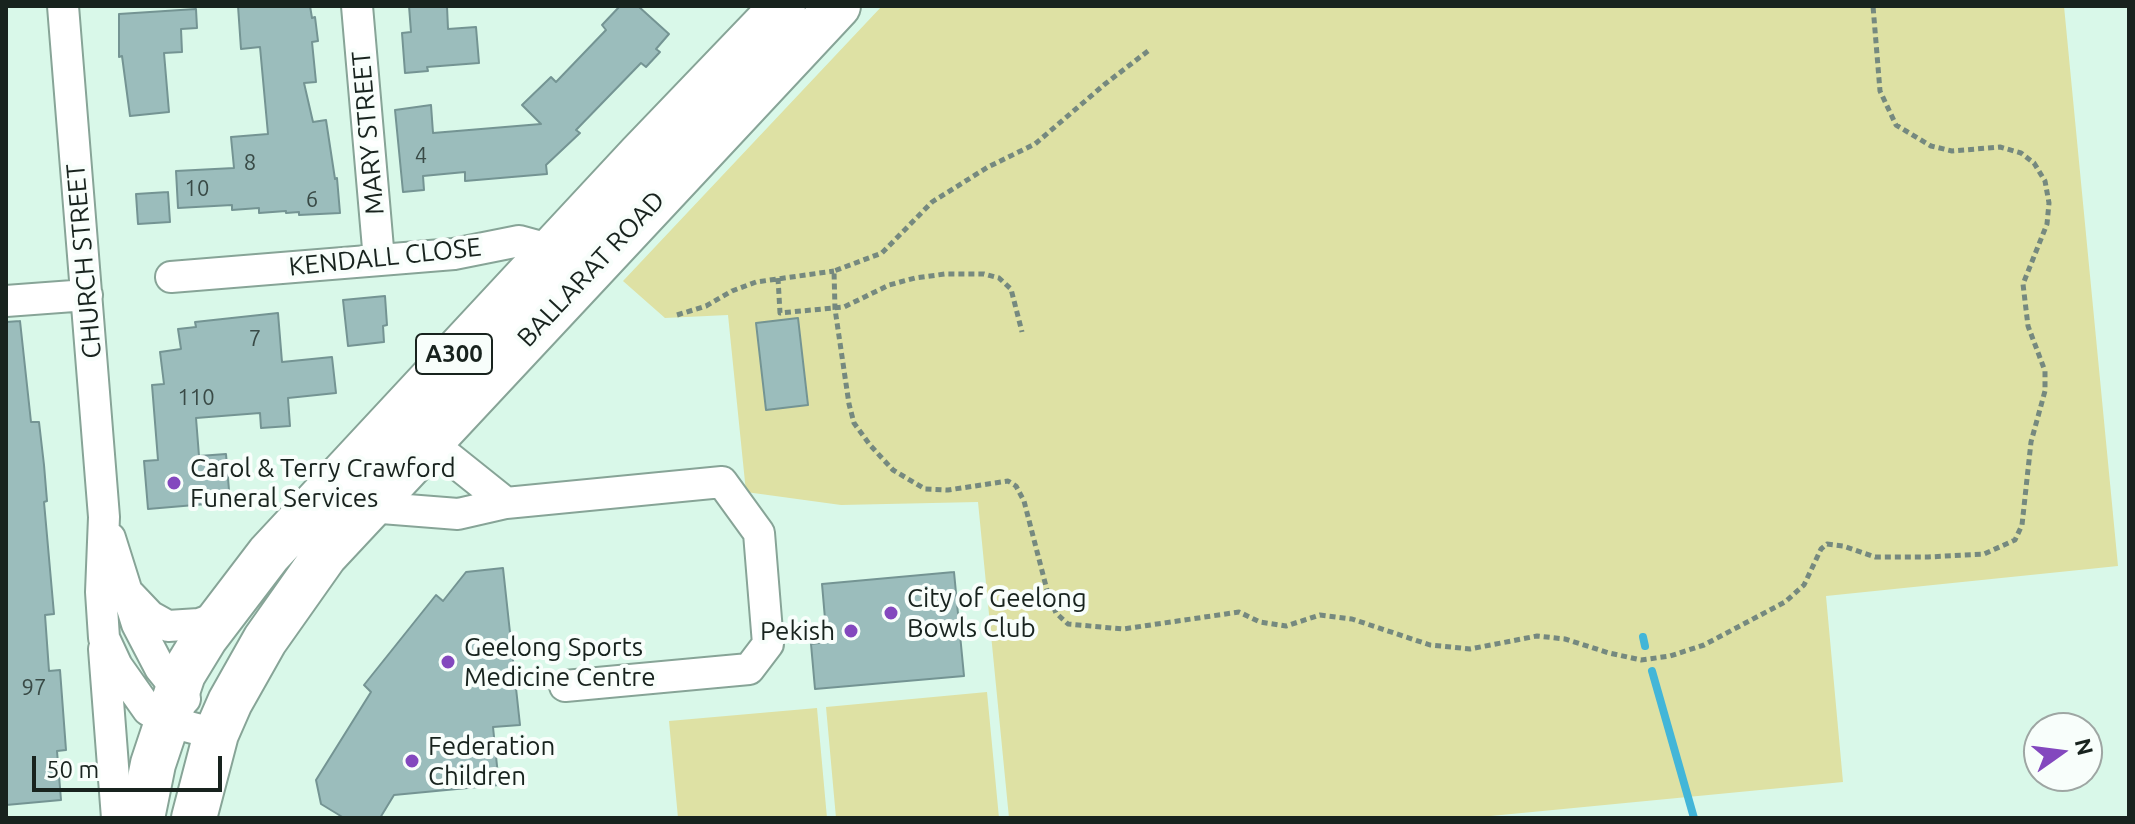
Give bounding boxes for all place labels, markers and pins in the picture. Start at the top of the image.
place label: Carol & Terry Crawford Funeral Services [190,452,456,514]
marker: Carol & Terry Crawford Funeral Services [165,474,183,492]
place label: City of Geelong Bowls Club [907,582,1087,644]
marker: City of Geelong Bowls Club [882,604,900,622]
place label: Pekish [760,615,835,647]
marker: Pekish [842,622,860,640]
place label: Geelong Sports Medicine Centre [464,631,656,692]
marker: Geelong Sports Medicine Centre [439,653,457,671]
place label: Federation Children [428,730,555,792]
marker: Federation Children [403,752,421,770]

